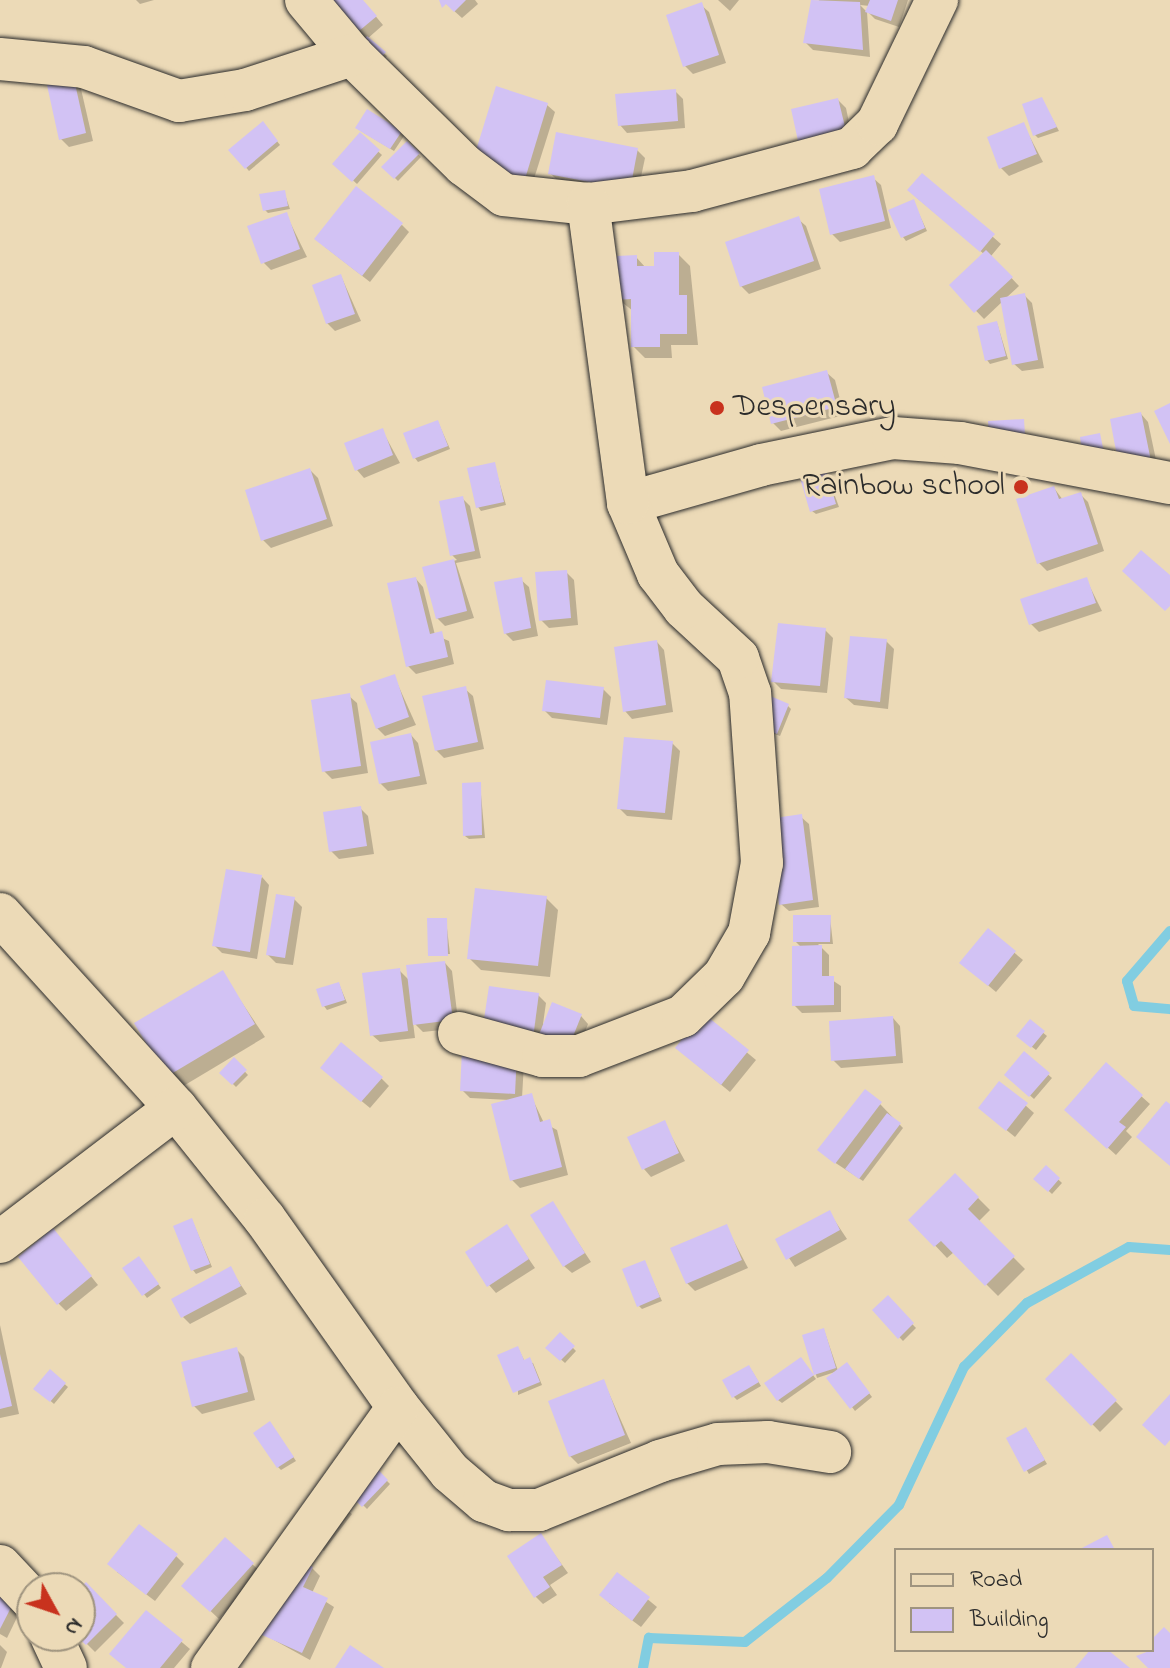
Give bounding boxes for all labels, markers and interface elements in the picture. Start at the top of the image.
place label: Despensary [733,389,896,427]
marker: Despensary [708,399,726,417]
place label: Rainbow school [803,468,1005,506]
marker: Rainbow school [1012,478,1030,496]
legend [894,1548,1154,1652]
text: Road [970,1563,1022,1598]
north arrow [16,1572,96,1652]
text: Building [970,1603,1049,1638]
text: N [56,1610,90,1642]

